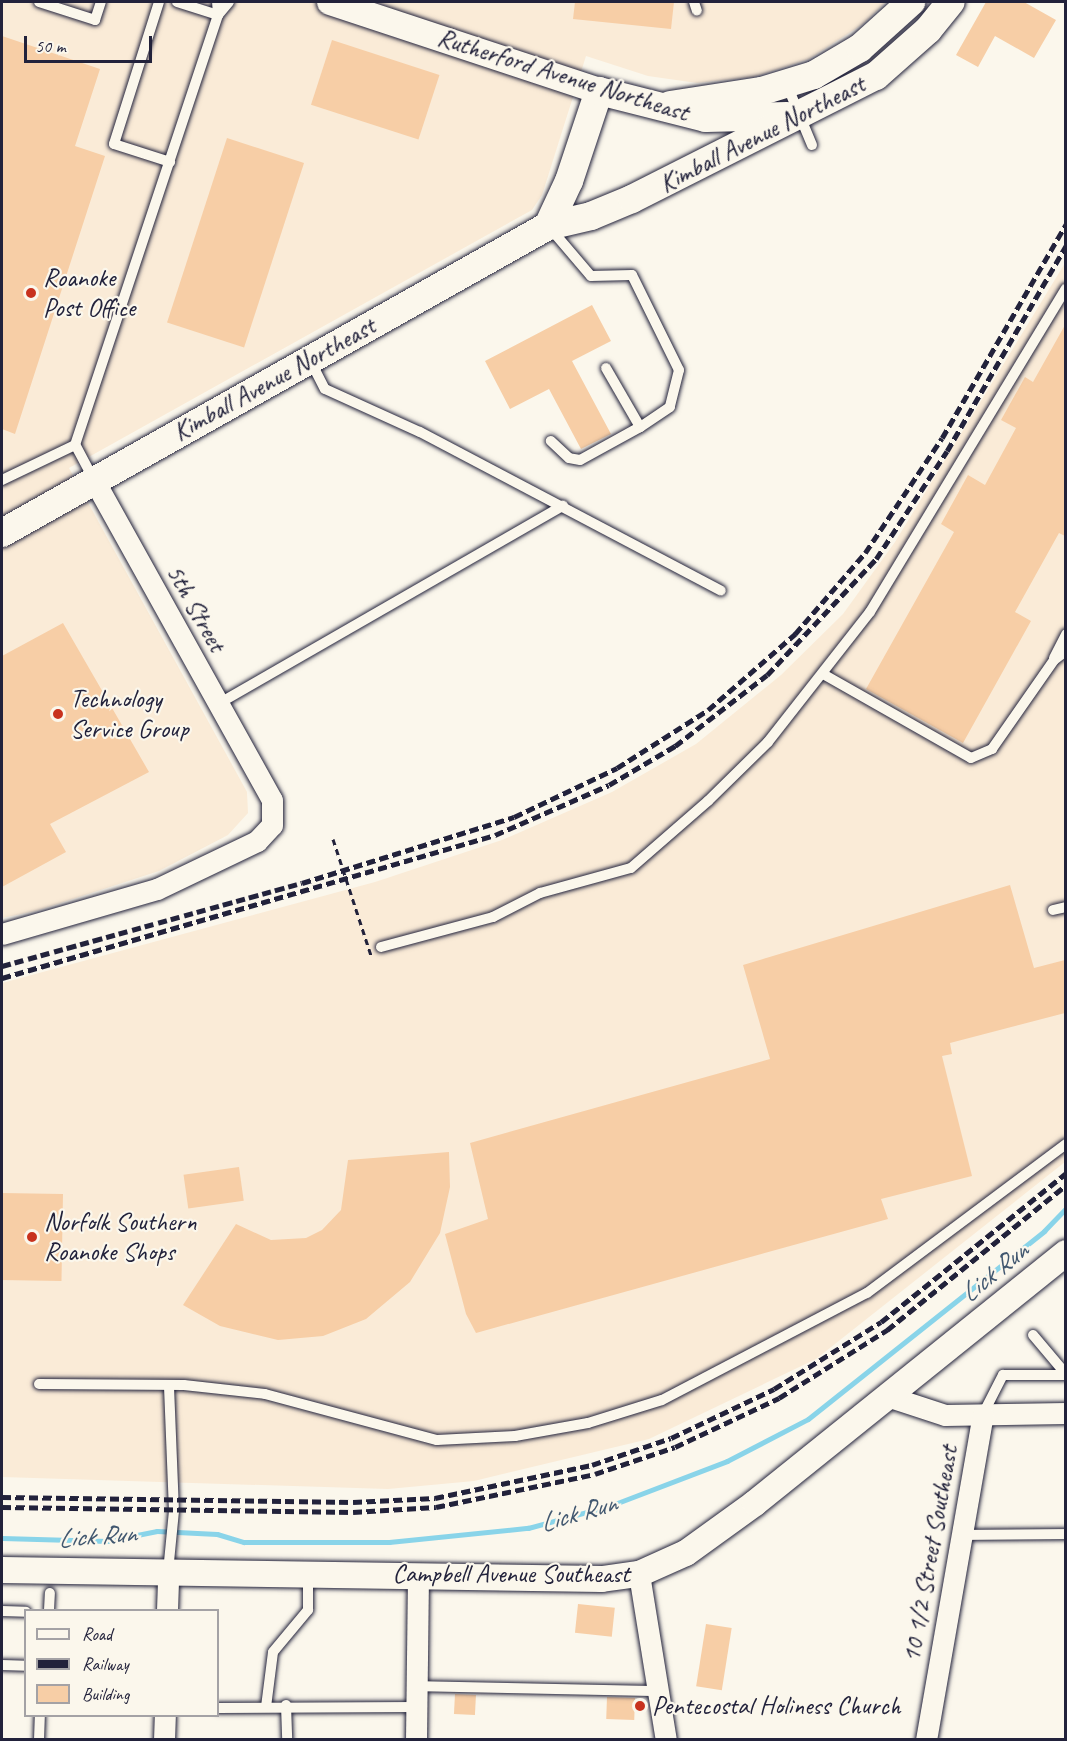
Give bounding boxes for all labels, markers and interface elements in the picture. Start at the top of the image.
street label: Rutherford Avenue Northeast [434,22,692,128]
scale bar [27,24,154,62]
text: 50 m [35,35,66,57]
street label: Kimball Avenue Northeast [654,69,870,199]
place label: Roanoke Post Office [43,262,135,324]
marker: Roanoke Post Office [24,286,38,300]
street label: Kimball Avenue Northeast [167,310,381,448]
street label: 5th Street [159,559,233,657]
place label: Technology Service Group [70,683,188,744]
marker: Technology Service Group [51,707,65,721]
place label: Norfolk Southern Roanoke Shops [44,1206,196,1268]
marker: Norfolk Southern Roanoke Shops [25,1230,39,1244]
water label: Lick Run [953,1235,1035,1309]
street label: 10 1/2 Street Southeast [896,1443,964,1665]
water label: Lick Run [536,1487,620,1539]
water label: Lick Run [57,1517,137,1555]
street label: Campbell Avenue Southeast [392,1558,630,1590]
legend [24,1609,219,1717]
text: Road [82,1623,112,1645]
text: Railway [82,1653,129,1675]
text: Building [82,1683,129,1705]
place label: Pentecostal Holiness Church [652,1690,901,1722]
marker: Pentecostal Holiness Church [633,1699,647,1713]

